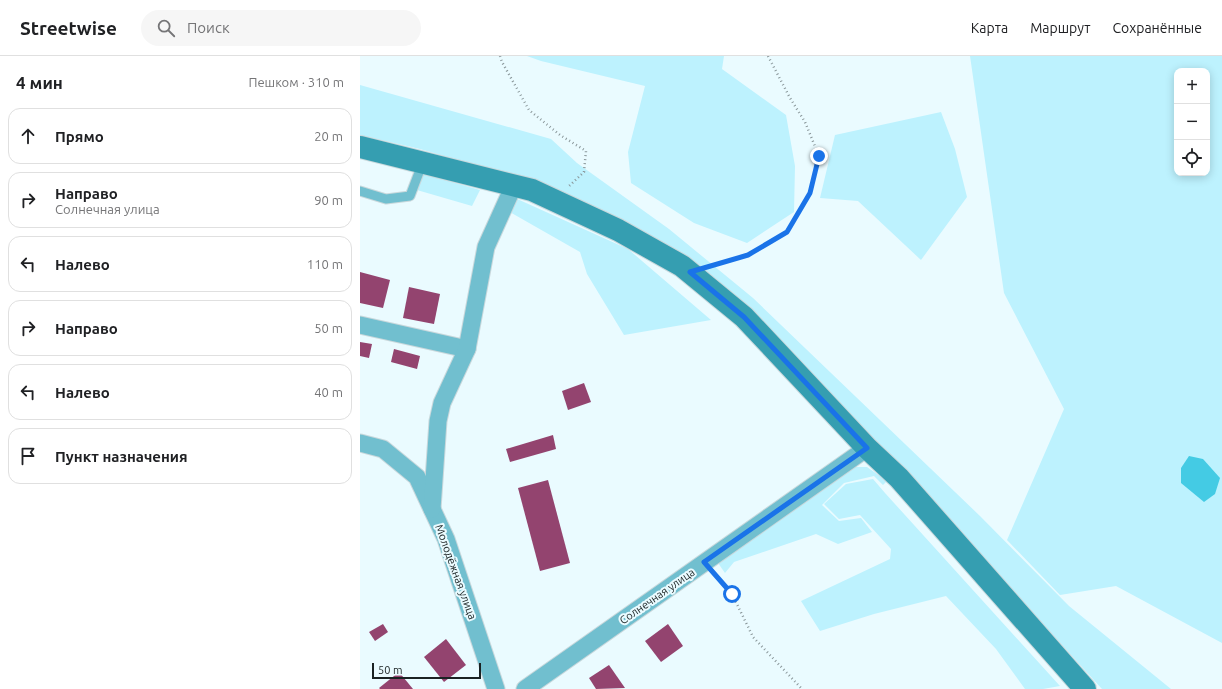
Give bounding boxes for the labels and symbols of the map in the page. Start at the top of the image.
route end [810,147,828,165]
street label: Молодёжная улица [433,523,479,621]
street label: Солнечная улица [617,566,697,626]
route start [723,585,741,603]
scale bar [372,661,481,680]

